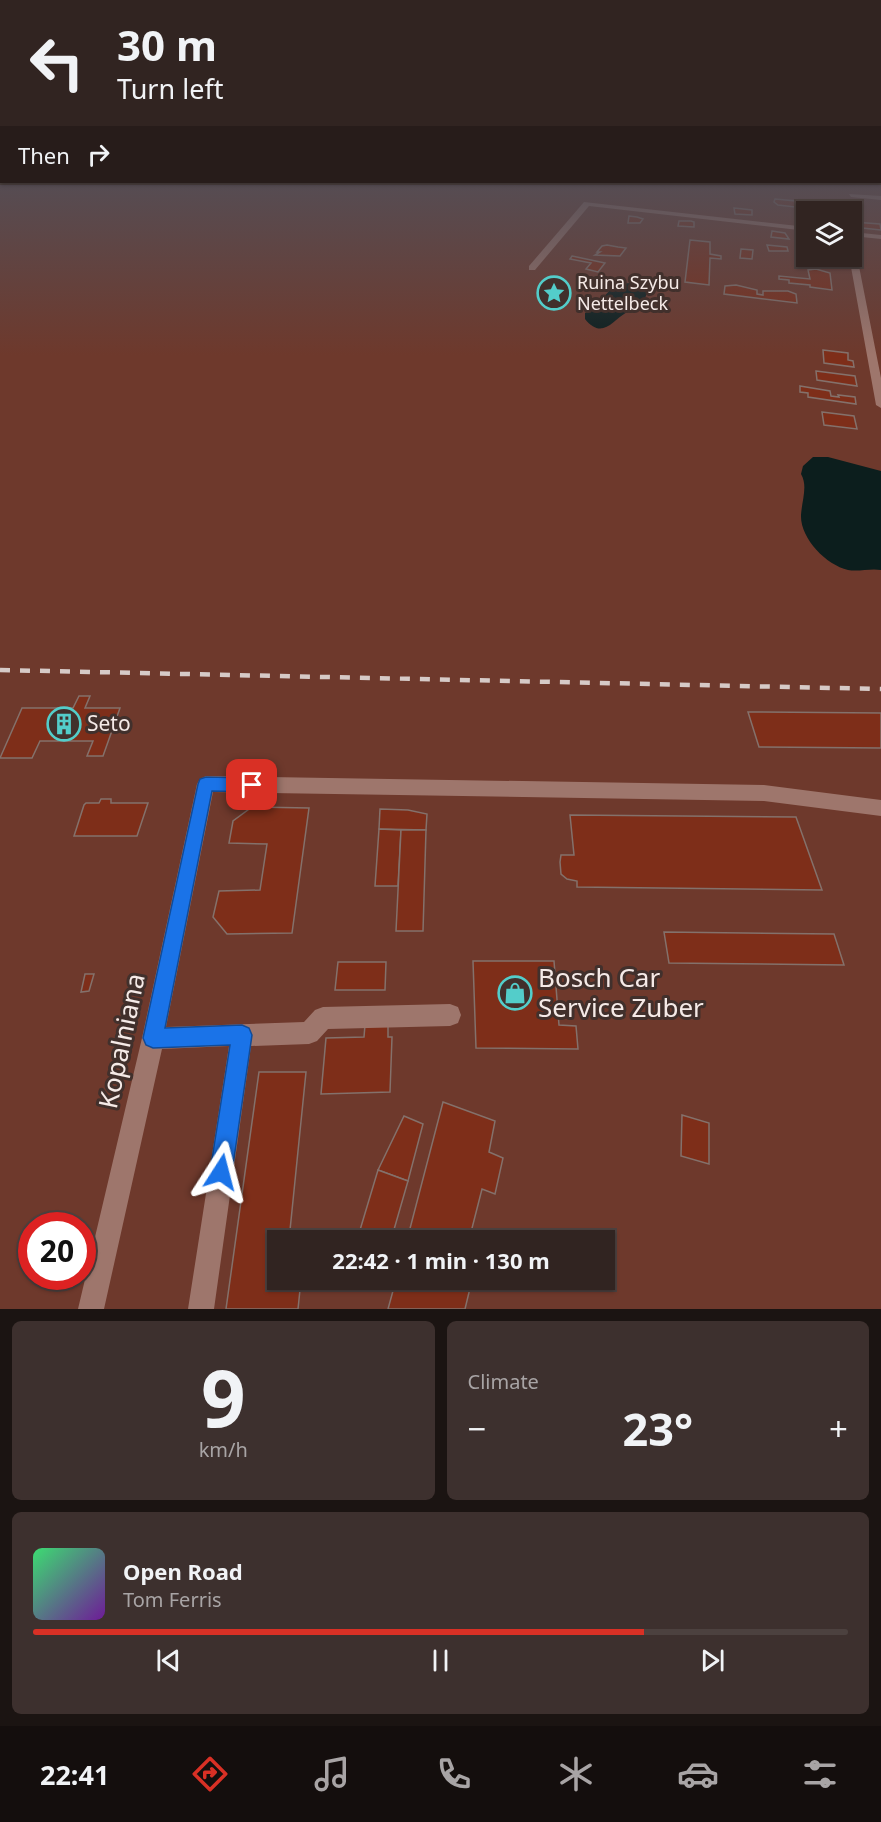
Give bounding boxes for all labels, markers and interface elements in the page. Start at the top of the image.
text: 30 m [117,16,217,73]
icon: left [18,24,96,102]
text: Turn left [117,70,223,107]
icon: right [82,138,115,171]
text: Then [18,140,70,170]
map controls [796,201,862,267]
button: layers [796,201,862,267]
place label: Ruina Szybu Nettelbeck [577,270,680,315]
place icon: Ruina Szybu Nettelbeck [536,275,572,311]
building icon: Seto [46,706,82,742]
place label: Seto [87,709,131,737]
pin [226,759,277,810]
icon: arrive [235,768,268,801]
place label: Bosch Car Service Zuber [538,959,704,1025]
street label: Kopalniana [89,970,153,1112]
shop icon: Bosch Car Service Zuber [497,975,533,1011]
position arrow [189,1140,253,1204]
speed limit sign: 20 [18,1212,96,1290]
text: 22:42 · 1 min · 130 m [332,1245,550,1275]
text: 9 [201,1344,246,1450]
text: Climate [468,1368,539,1395]
text: 23° [622,1398,693,1459]
text: − [468,1406,486,1451]
text: + [829,1406,848,1451]
text: km/h [199,1436,248,1463]
text: Open Road [123,1556,243,1586]
text: Tom Ferris [123,1586,222,1613]
icon: previous [152,1644,185,1677]
icon: pause [424,1644,457,1677]
icon: next [696,1644,729,1677]
icon: directions [189,1753,231,1795]
icon: music [311,1753,353,1795]
icon: phone [433,1753,475,1795]
icon: climate [555,1753,597,1795]
icon: car [677,1753,719,1795]
icon: filters [799,1753,841,1795]
text: 22:41 [40,1756,109,1793]

